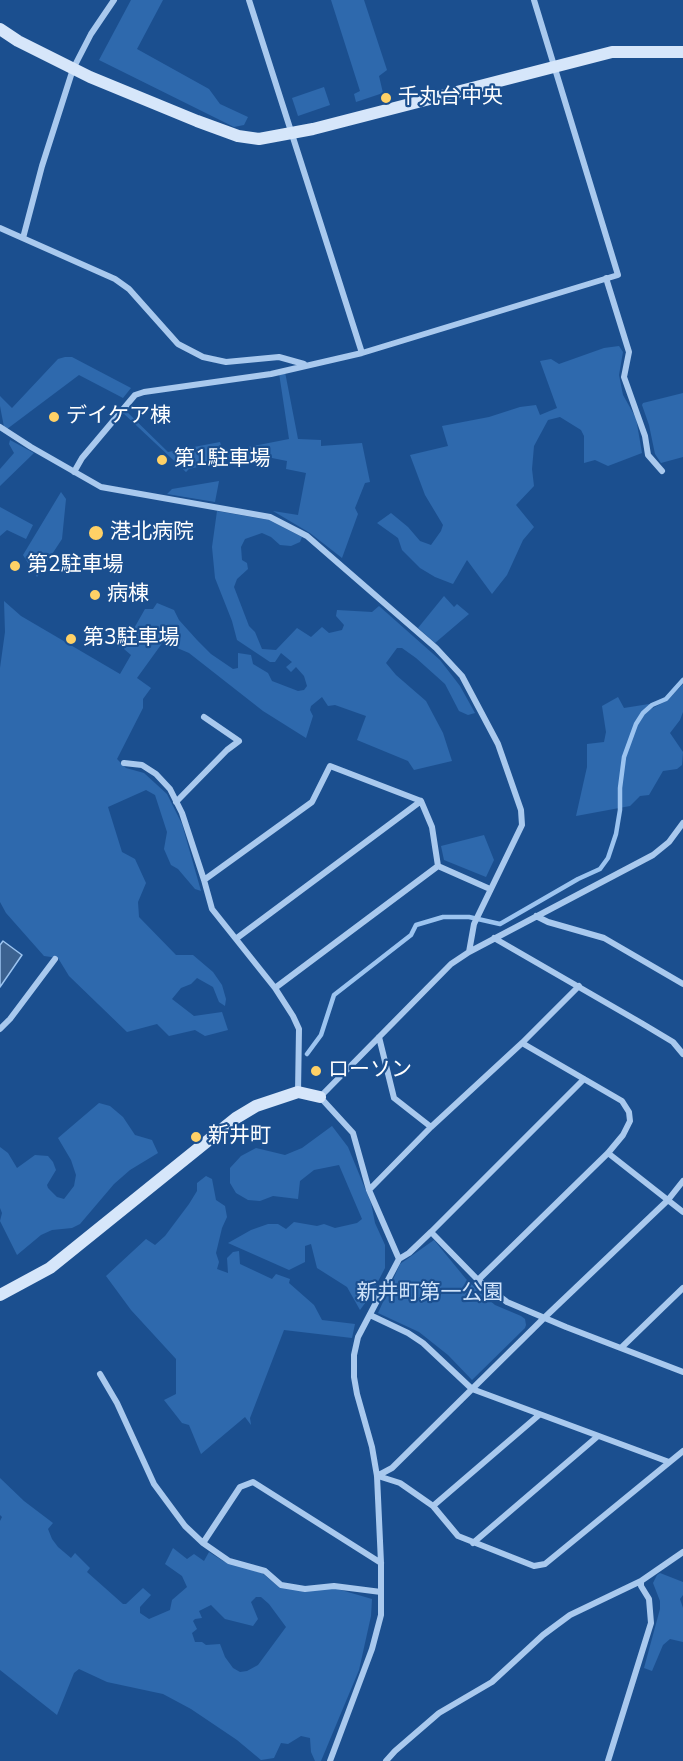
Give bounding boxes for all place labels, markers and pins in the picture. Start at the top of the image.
place label: 千丸台中央 [398,85,503,111]
marker: 千丸台中央 [379,91,393,105]
place label: デイケア棟 [66,404,171,430]
marker: デイケア棟 [47,410,61,424]
place label: 第1駐車場 [174,447,271,473]
marker: 第1駐車場 [155,453,169,467]
place label: 港北病院 [110,520,194,546]
marker: 港北病院 [87,524,105,542]
place label: 第2駐車場 [27,553,124,579]
marker: 第2駐車場 [8,559,22,573]
place label: 病棟 [107,582,149,608]
marker: 病棟 [88,588,102,602]
place label: 第3駐車場 [83,626,180,652]
marker: 第3駐車場 [64,632,78,646]
place label: ローソン [328,1058,412,1084]
marker: ローソン [309,1064,323,1078]
place label: 新井町 [208,1124,271,1150]
marker: 新井町 [189,1130,203,1144]

